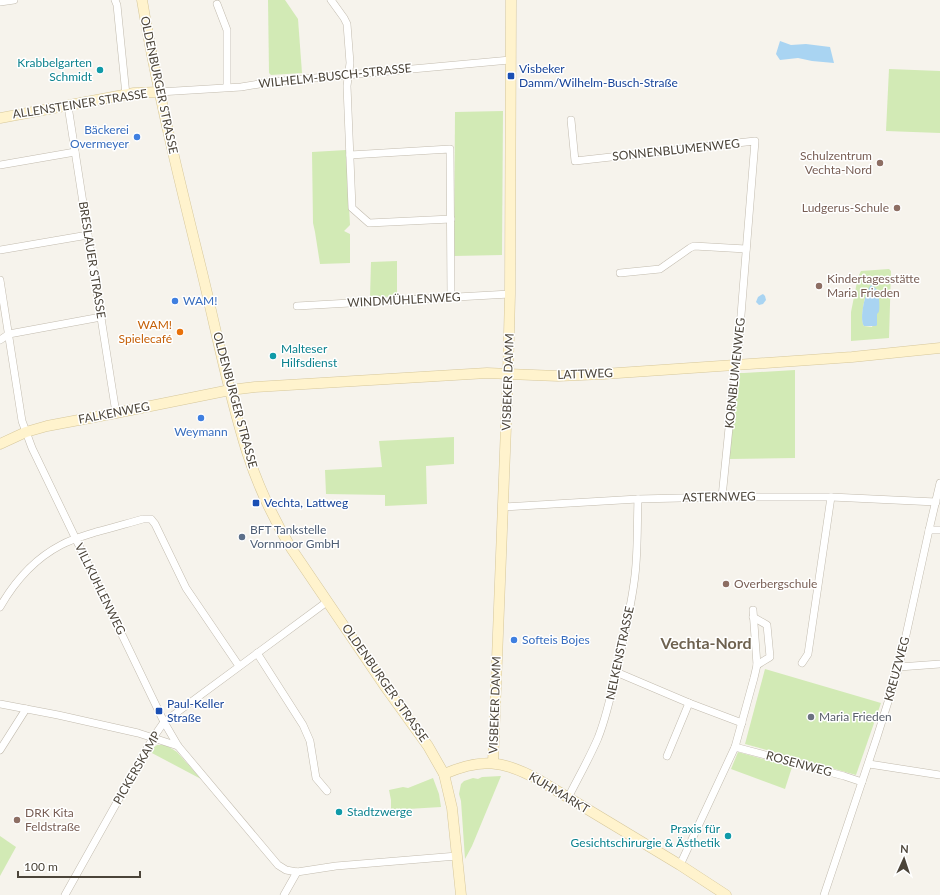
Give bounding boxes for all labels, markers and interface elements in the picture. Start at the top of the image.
street label: OLDENBURGER STRASSE [138,15,181,155]
place label: Krabbelgarten Schmidt [17,55,93,84]
street label: WILHELM-BUSCH-STRASSE [258,60,412,91]
place label: Visbeker Damm/Wilhelm-Busch-Straße [519,61,678,90]
marker: Krabbelgarten Schmidt [95,65,105,75]
marker: Visbeker Damm/Wilhelm-Busch-Straße [506,71,516,81]
street label: ALLENSTEINER STRASSE [11,85,148,122]
place label: Bäckerei Overmeyer [70,122,130,151]
marker: Bäckerei Overmeyer [132,132,142,142]
street label: SONNENBLUMENWEG [611,135,741,164]
place label: Schulzentrum Vechta-Nord [800,148,872,177]
marker: Schulzentrum Vechta-Nord [875,158,885,168]
street label: BRESLAUER STRASSE [76,200,109,320]
place label: Ludgerus-Schule [802,200,889,215]
marker: Ludgerus-Schule [892,203,902,213]
place label: Kindertagesstätte Maria Frieden [827,271,920,300]
marker: Kindertagesstätte Maria Frieden [814,281,824,291]
street label: WINDMÜHLENWEG [347,289,461,310]
place label: WAM! [183,293,217,308]
marker: WAM! [170,296,180,306]
place label: WAM! Spielecafé [119,317,172,346]
street label: KORNBLUMENWEG [721,317,748,429]
marker: WAM! Spielecafé [175,327,185,337]
street label: OLDENBURGER STRASSE [210,330,261,470]
street label: VISBEKER DAMM [498,333,517,431]
place label: Malteser Hilfsdienst [281,341,338,370]
marker: Malteser Hilfsdienst [268,351,278,361]
street label: LATTWEG [557,365,613,382]
street label: FALKENWEG [77,398,151,427]
marker: Weymann [196,413,206,423]
place label: Weymann [174,424,228,439]
street label: ASTERNWEG [682,488,756,505]
place label: Vechta, Lattweg [264,495,348,510]
marker: Vechta, Lattweg [251,498,261,508]
place label: BFT Tankstelle Vornmoor GmbH [250,522,340,551]
marker: BFT Tankstelle Vornmoor GmbH [237,532,247,542]
street label: VILLKUHLENWEG [72,541,129,637]
place label: Overbergschule [734,576,817,591]
marker: Overbergschule [721,579,731,589]
street label: NELKENSTRASSE [602,605,637,701]
street label: OLDENBURGER STRASSE [339,621,432,745]
place label: Softeis Bojes [522,632,590,647]
district label: Vechta-Nord [659,633,752,652]
marker: Softeis Bojes [509,635,519,645]
street label: KREUZWEG [881,635,912,703]
street label: VISBEKER DAMM [485,656,504,754]
place label: Paul-Keller Straße [167,696,225,725]
marker: Paul-Keller Straße [154,706,164,716]
place label: Maria Frieden [819,709,892,724]
marker: Maria Frieden [806,712,816,722]
street label: PICKERSKAMP [110,729,164,807]
street label: ROSENWEG [765,748,834,780]
street label: KUHMARKT [526,769,592,816]
place label: Stadtzwerge [347,804,412,819]
place label: DRK Kita Feldstraße [25,805,80,834]
marker: Stadtzwerge [334,807,344,817]
marker: DRK Kita Feldstraße [12,815,22,825]
place label: Praxis für Gesichtschirurgie & Ästhetik [571,821,721,850]
marker: Praxis für Gesichtschirurgie & Ästhetik [723,831,733,841]
north arrow [884,839,924,879]
text: N [900,842,909,855]
scale bar [18,853,140,879]
text: 100 m [24,859,58,874]

